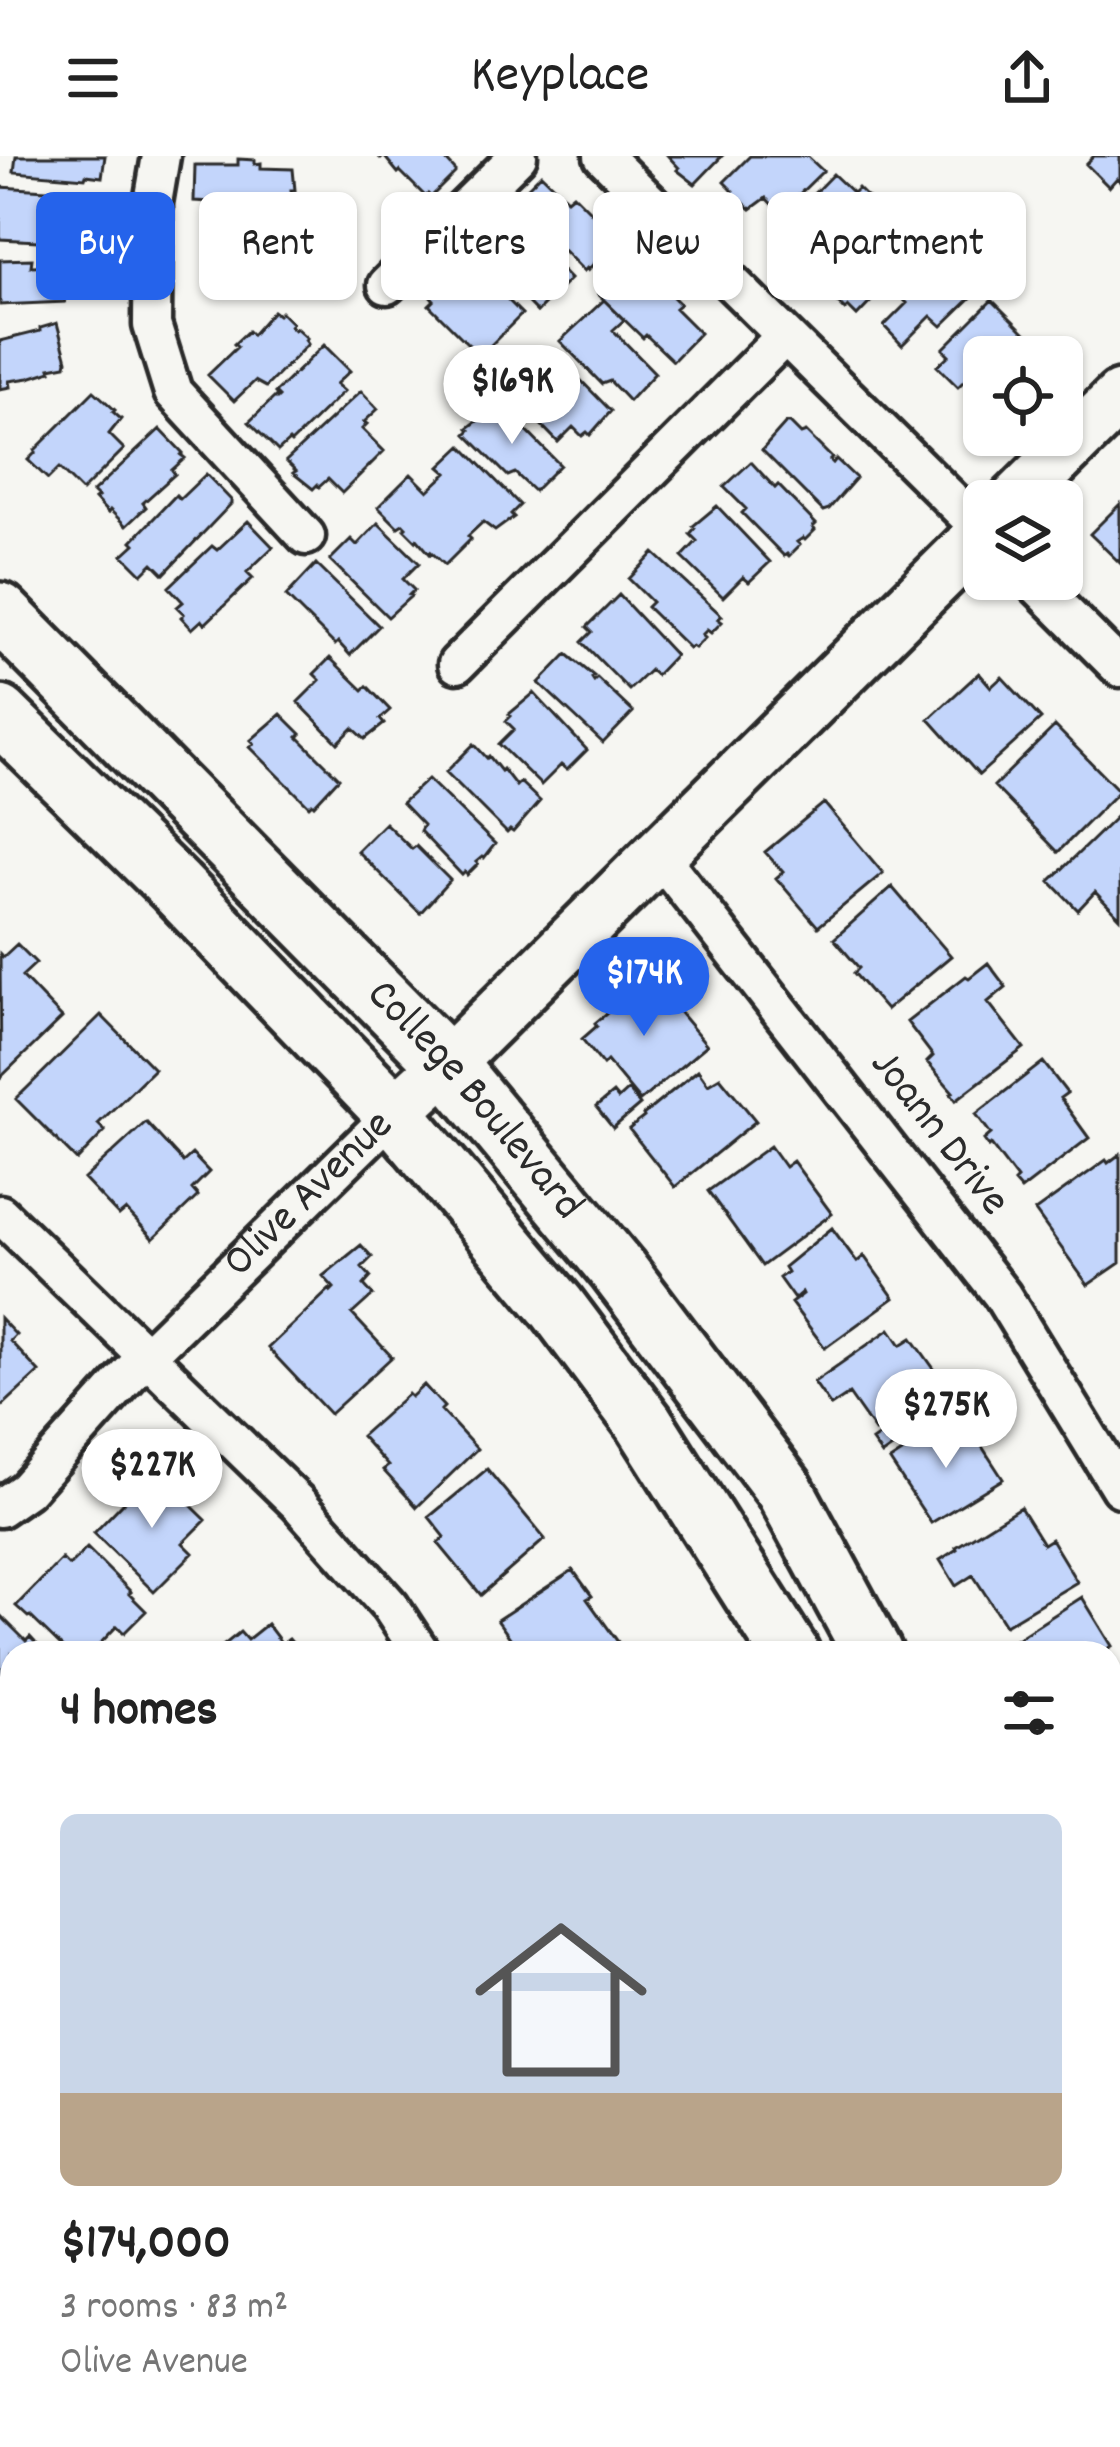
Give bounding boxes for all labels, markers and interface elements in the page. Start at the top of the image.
text: Keyplace [470,40,650,117]
icon: menu [60,45,126,111]
icon: share [994,45,1060,111]
chip: Buy [36,192,175,300]
chip: Rent [199,192,357,300]
chip: Filters [381,192,569,300]
chip: New [593,192,743,300]
chip: Apartment [767,192,1026,300]
map controls [963,336,1083,600]
button: locate [963,336,1083,456]
pin: $169K [428,345,596,447]
text: $169K [470,356,554,411]
button: layers [963,480,1083,600]
pin: $174K [560,937,728,1039]
text: $174K [605,948,683,1003]
street label: College Boulevard [350,966,597,1236]
street label: Joann Drive [852,1037,1024,1231]
street label: Olive Avenue [210,1097,410,1294]
pin: $275K [862,1369,1030,1471]
text: $275K [902,1380,990,1435]
pin: $227K [68,1429,236,1531]
text: $227K [109,1440,195,1495]
text: 4 homes [60,1677,218,1749]
icon: filters [996,1680,1062,1746]
icon: home [453,1892,669,2108]
text: $174,000 [60,2210,231,2282]
text: 3 rooms · 83 m² [60,2282,288,2337]
text: Olive Avenue [60,2337,248,2392]

